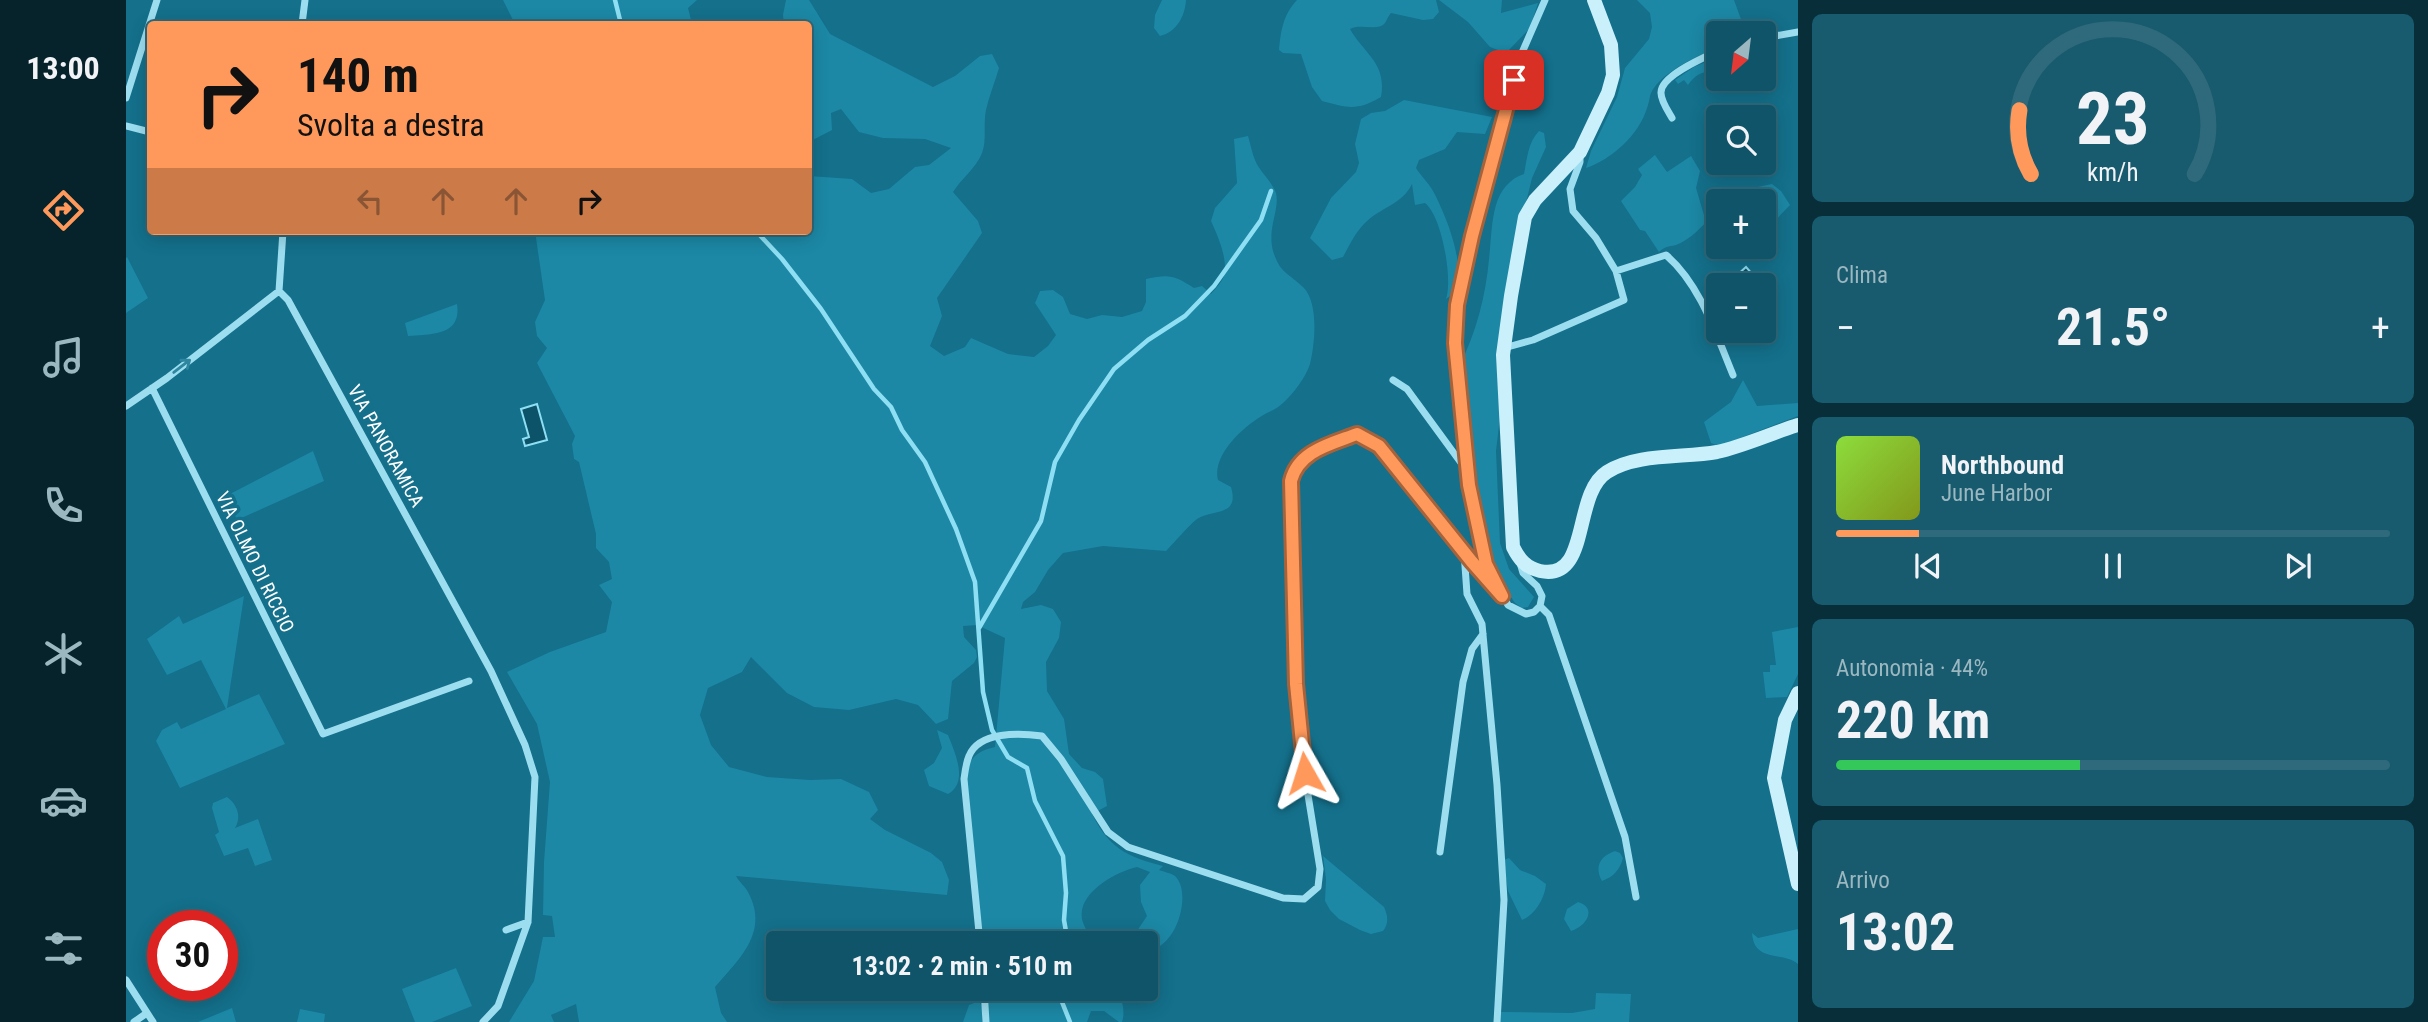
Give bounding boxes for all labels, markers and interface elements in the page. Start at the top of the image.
north arrow [1706,21,1776,91]
map controls [1706,21,1776,343]
text: 140 m [297,47,419,104]
text: 13:00 [26,49,100,87]
icon: right [182,49,273,140]
pin [1484,50,1544,110]
icon: arrive [1495,61,1533,99]
text: 23 [2076,76,2150,162]
button: search [1706,105,1776,175]
text: Svolta a destra [297,106,485,144]
text: km/h [2087,158,2139,187]
icon: left [351,182,389,220]
icon: ahead [424,182,462,220]
icon: ahead [497,182,535,220]
icon: right [570,182,608,220]
icon: directions [39,186,88,235]
button: + [1706,189,1776,259]
text: Clima [1836,262,1888,289]
button: − [1706,273,1776,343]
text: 21.5° [2056,297,2170,358]
text: − [1836,306,1855,350]
text: + [2371,306,2390,350]
icon: music [39,333,88,382]
one-way arrow [172,359,190,374]
street label: VIA PANORAMICA [343,381,429,511]
text: Northbound [1941,450,2064,480]
text: June Harbor [1941,480,2053,507]
icon: phone [39,481,88,530]
street label: VIA OLMO DI RICCIO [211,488,299,636]
icon: previous [1909,547,1947,585]
icon: pause [2094,547,2132,585]
icon: next [2279,547,2317,585]
icon: climate [39,629,88,678]
text: Autonomia · 44% [1836,655,1988,682]
text: 220 km [1836,690,1990,751]
position arrow [1268,736,1342,810]
icon: car [39,776,88,825]
text: Arrivo [1836,867,1890,894]
text: 13:02 [1836,902,1955,963]
speed limit sign: 30 [147,910,238,1001]
icon: filters [39,924,88,973]
text: 13:02 · 2 min · 510 m [852,951,1072,981]

